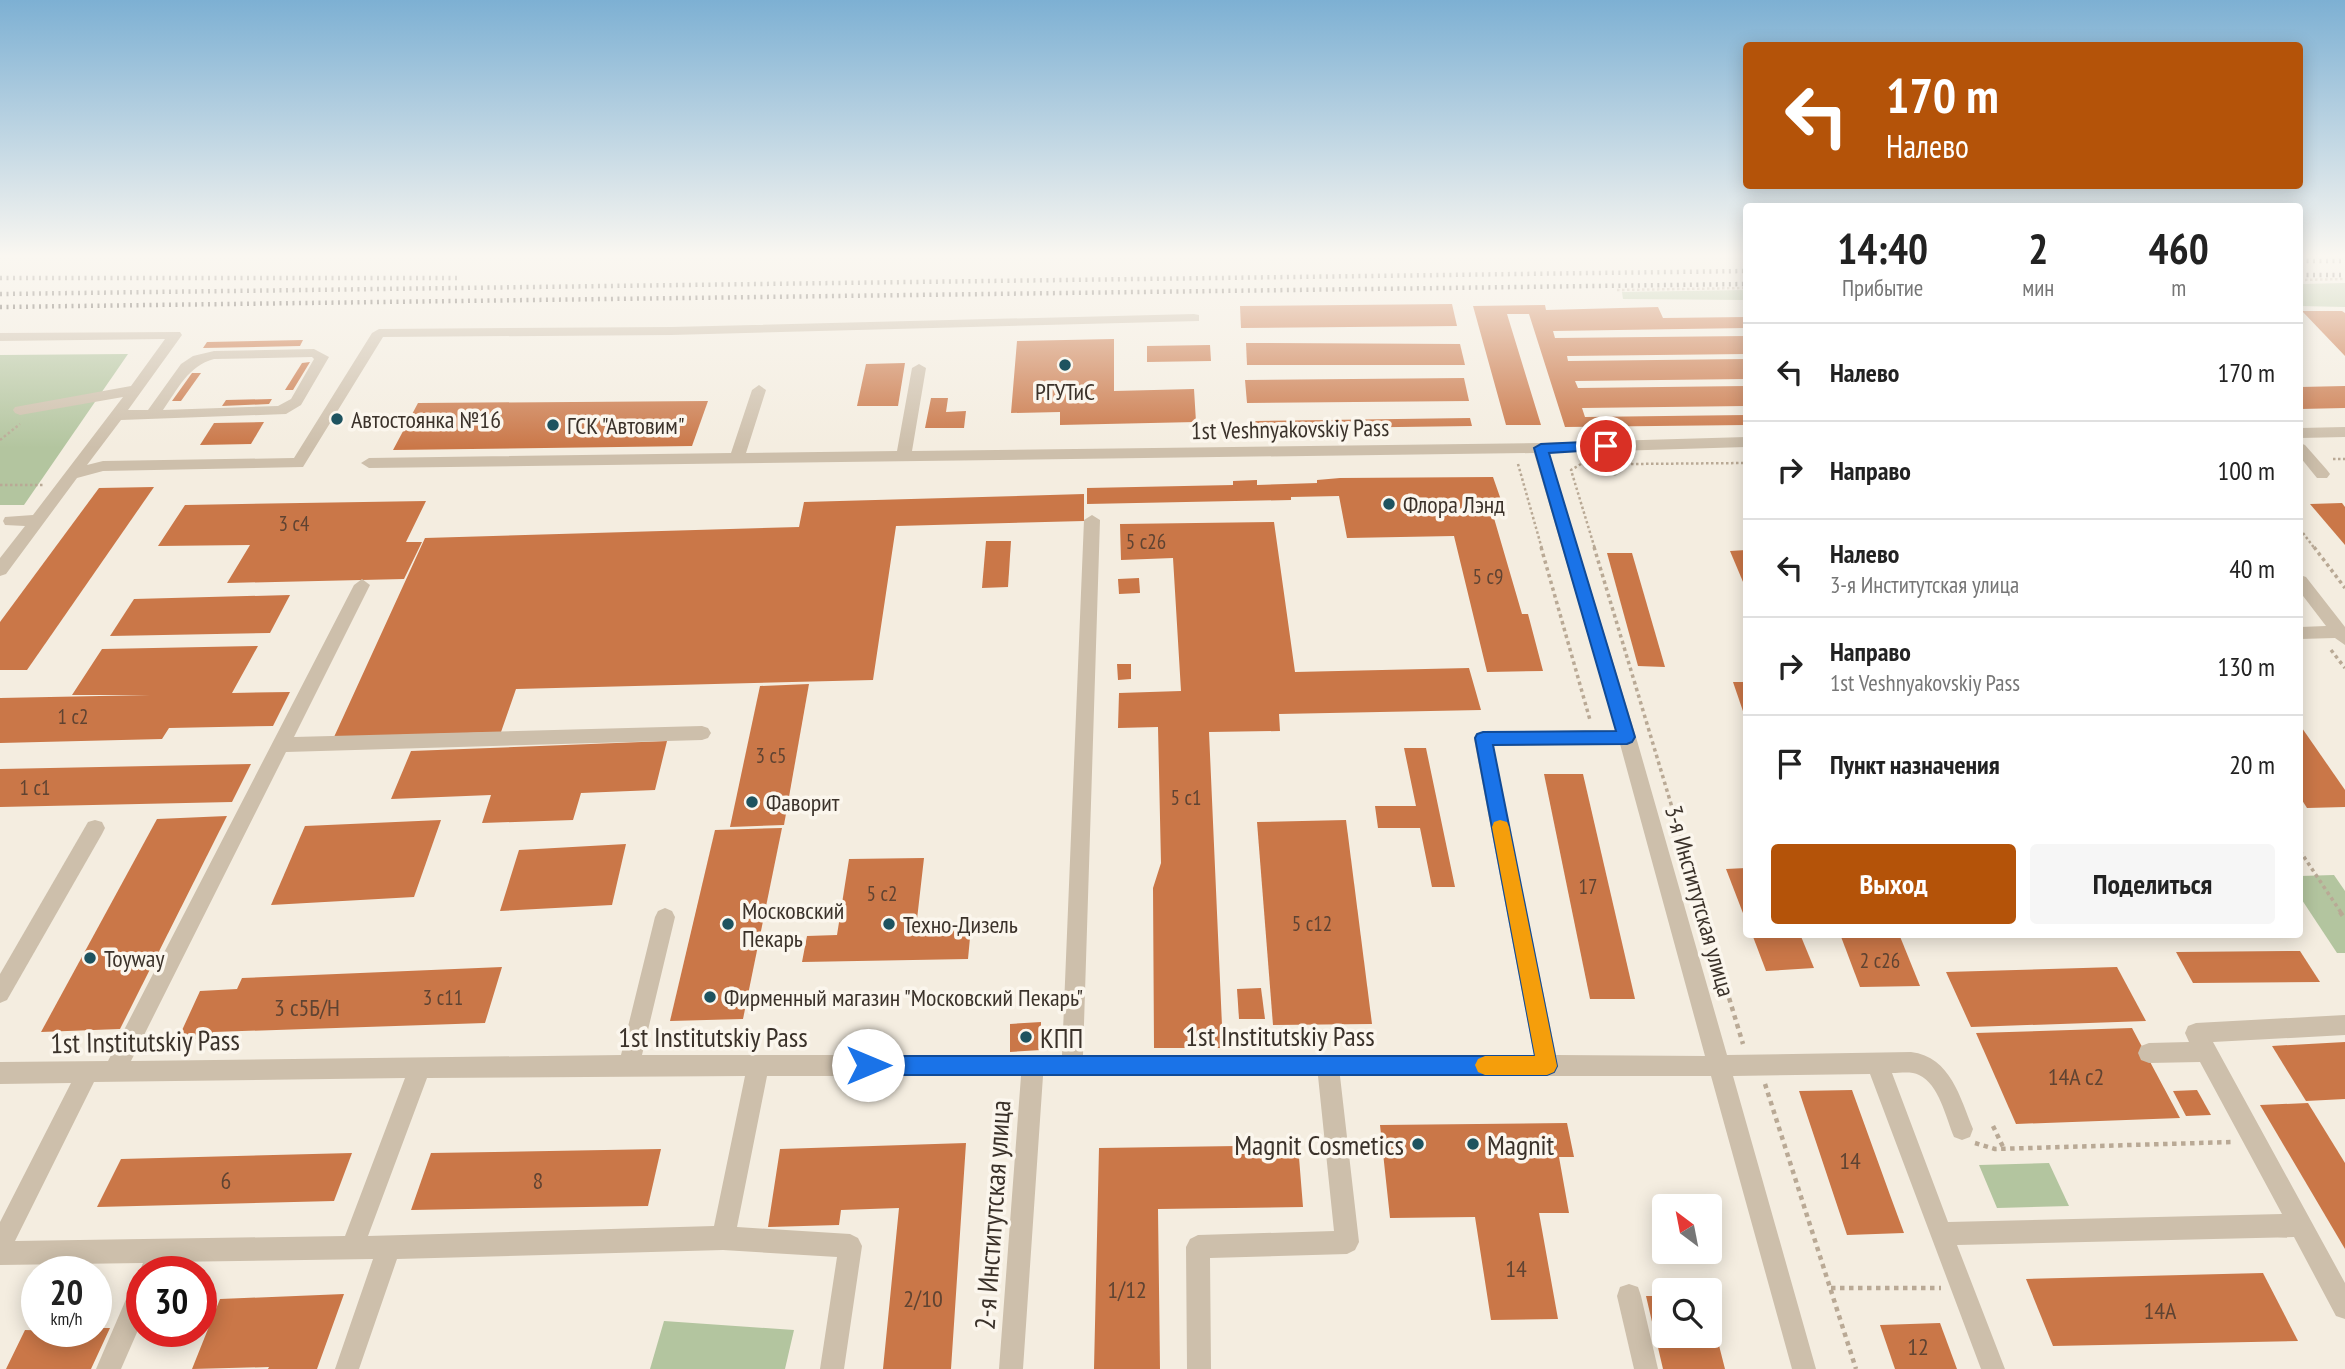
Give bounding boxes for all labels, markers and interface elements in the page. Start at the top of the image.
text: 170 m [1886,63,1999,127]
icon: left [1771,70,1862,161]
text: Налево [1886,125,1969,167]
text: 14:40 [1837,221,1928,276]
text: 2 [2028,221,2048,276]
text: 460 [2149,221,2209,276]
text: Прибытие [1842,273,1923,302]
text: мин [2022,273,2054,302]
text: m [2171,273,2186,302]
icon: left [1771,353,1809,391]
text: Налево [1830,356,1899,389]
text: 170 m [2217,356,2275,389]
marker: РГУТиС [1057,357,1073,373]
place label: РГУТиС [1035,376,1095,407]
place label: Автостоянка №16 [351,404,501,435]
place label: ГСК "Автовим" [567,410,685,441]
marker: Автостоянка №16 [329,411,345,427]
street label: 1st Veshnyakovskiy Pass [1191,412,1389,446]
pin [1576,416,1636,476]
marker: ГСК "Автовим" [545,417,561,433]
icon: arrive [1587,427,1625,465]
icon: right [1771,451,1809,489]
text: Направо [1830,454,1911,487]
text: 100 m [2217,454,2275,487]
place label: Флора Лэнд [1403,489,1505,520]
marker: Флора Лэнд [1381,496,1397,512]
house number: 3 с4 [279,510,310,537]
house number: 5 с26 [1126,528,1166,555]
text: Налево [1830,537,1899,570]
icon: left [1771,549,1809,587]
text: 40 m [2229,552,2275,585]
house number: 5 с9 [1473,563,1503,590]
text: 3-я Институтская улица [1830,570,2019,599]
text: Направо [1830,635,1911,668]
icon: right [1771,647,1809,685]
text: 130 m [2217,650,2275,683]
text: 1st Veshnyakovskiy Pass [1830,668,2020,697]
house number: 1 с2 [58,703,88,730]
house number: 3 с5 [756,742,786,769]
icon: arrive [1771,745,1809,783]
text: Пункт назначения [1830,748,2000,781]
text: 20 m [2229,748,2275,781]
house number: 1 с1 [20,774,50,801]
house number: 5 с1 [1171,784,1201,811]
place label: Фаворит [766,787,840,818]
marker: Фаворит [744,794,760,810]
street label: 3-я Институтская улица [1658,802,1742,1000]
button: Выход [1771,844,2016,924]
button: Поделиться [2030,844,2275,924]
house number: 17 [1579,873,1597,900]
house number: 5 с2 [867,880,897,907]
place label: Московский Пекарь [742,895,844,954]
place label: Техно-Дизель [903,909,1018,940]
house number: 5 с12 [1292,910,1332,937]
marker: Московский Пекарь [720,916,736,932]
marker: Техно-Дизель [881,916,897,932]
place label: Toyway [104,943,164,974]
house number: 2 с26 [1860,947,1900,974]
marker: Toyway [82,950,98,966]
place label: Фирменный магазин "Московский Пекарь" [724,982,1083,1013]
house number: 3 с11 [423,984,463,1011]
marker: Фирменный магазин "Московский Пекарь" [702,989,718,1005]
house number: 3 с5Б/Н [274,992,340,1023]
street label: 1st Institutskiy Pass [1185,1017,1375,1054]
street label: 1st Institutskiy Pass [618,1018,808,1055]
place label: КПП [1040,1019,1083,1056]
street label: 1st Institutskiy Pass [50,1021,240,1061]
position arrow [831,1028,905,1102]
marker: КПП [1018,1029,1034,1045]
house number: 14А с2 [2048,1061,2104,1092]
street label: 2-я Институтская улица [966,1099,1018,1331]
place label: Magnit Cosmetics [1234,1126,1404,1163]
place label: Magnit [1487,1126,1555,1163]
marker: Magnit Cosmetics [1410,1136,1426,1152]
marker: Magnit [1465,1136,1481,1152]
house number: 14 [1839,1145,1861,1176]
house number: 6 [221,1165,231,1196]
house number: 8 [533,1165,543,1196]
north arrow [1652,1194,1722,1264]
map controls [1652,1194,1722,1348]
house number: 14 [1505,1253,1527,1284]
speed limit sign: 30 [126,1256,217,1347]
text: 20 [50,1269,83,1315]
house number: 1/12 [1107,1274,1147,1305]
button: search [1652,1278,1722,1348]
house number: 2/10 [903,1283,943,1314]
house number: 14А [2144,1295,2177,1326]
text: km/h [51,1307,82,1330]
house number: 12 [1907,1331,1929,1362]

